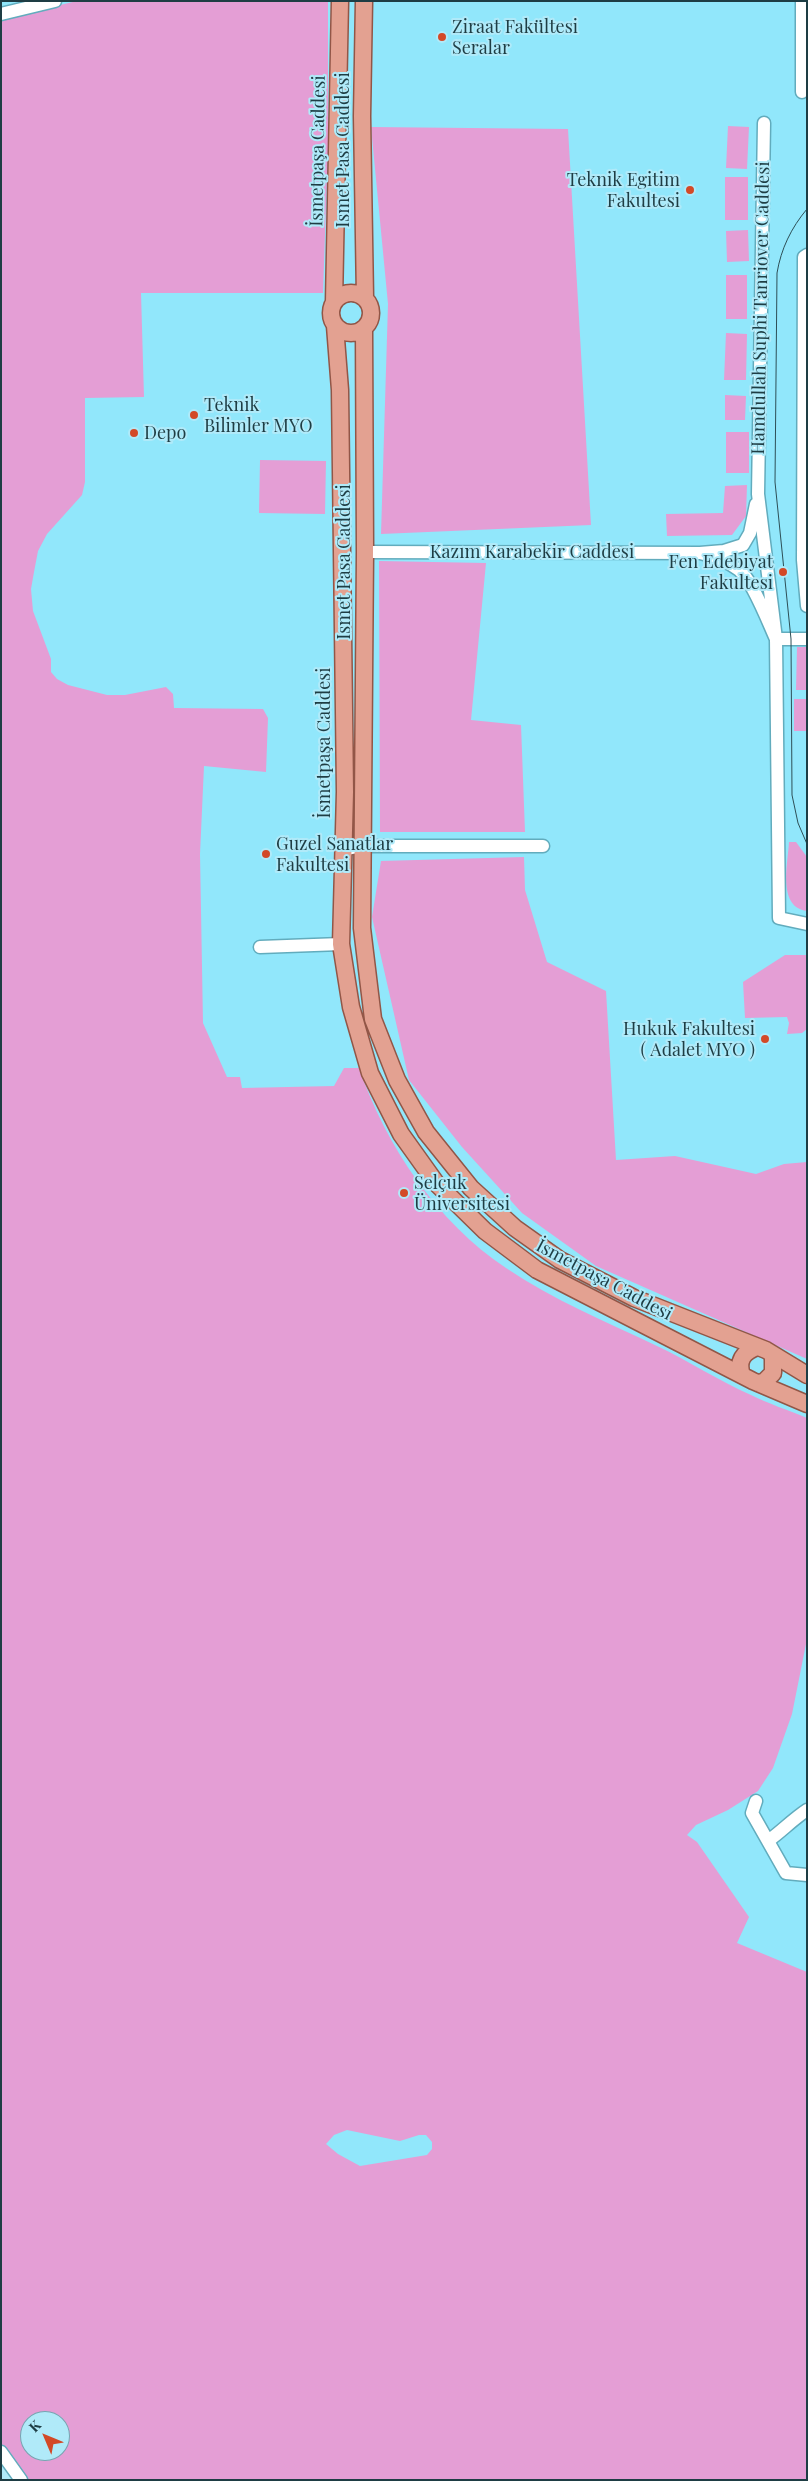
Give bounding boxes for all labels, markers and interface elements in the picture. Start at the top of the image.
place label: Ziraat Fakültesi Seralar [452,16,578,58]
marker: Ziraat Fakültesi Seralar [436,31,448,43]
street label: Ismet Pasa Caddesi [332,72,354,228]
street label: İsmetpaşa Caddesi [306,75,330,227]
street label: Hamdullah Suphi Tanriover Caddesi [748,161,774,455]
place label: Teknik Egitim Fakultesi [567,169,680,212]
marker: Teknik Egitim Fakultesi [684,184,696,196]
place label: Teknik Bilimler MYO [204,394,313,436]
marker: Teknik Bilimler MYO [188,409,200,421]
place label: Depo [144,422,186,444]
marker: Depo [128,427,140,439]
street label: Ismet Pasa Caddesi [333,484,355,640]
street label: Kazım Karabekir Caddesi [430,541,634,563]
place label: Fen Edebiyat Fakultesi [669,551,773,594]
marker: Fen Edebiyat Fakultesi [777,566,789,578]
street label: İsmetpaşa Caddesi [313,667,335,819]
place label: Guzel Sanatlar Fakultesi [276,833,393,876]
marker: Guzel Sanatlar Fakultesi [260,848,272,860]
place label: Hukuk Fakultesi ( Adalet MYO ) [623,1018,755,1060]
marker: Hukuk Fakultesi ( Adalet MYO ) [759,1033,771,1045]
place label: Selçuk Üniversitesi [414,1172,510,1214]
marker: Selçuk Üniversitesi [398,1187,410,1199]
street label: İsmetpaşa Caddesi [532,1235,676,1325]
north arrow [20,2411,70,2461]
text: K [24,2415,45,2436]

